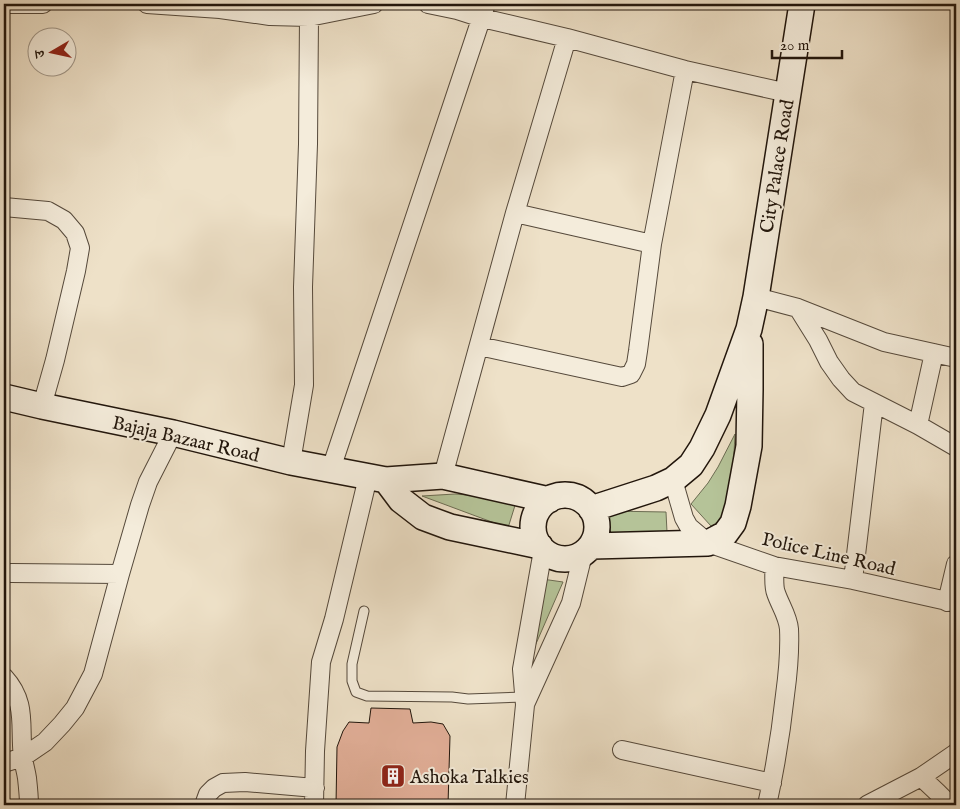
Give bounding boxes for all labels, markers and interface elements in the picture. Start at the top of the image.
north arrow [28,28,78,78]
scale bar [772,28,842,60]
text: 20 m [780,36,810,55]
text: उ [31,48,50,60]
street label: City Palace Road [756,97,801,235]
street label: Bajaja Bazaar Road [110,411,262,469]
street label: Police Line Road [759,528,899,582]
building icon: Ashoka Talkies [380,763,406,789]
place label: Ashoka Talkies [409,766,529,790]

